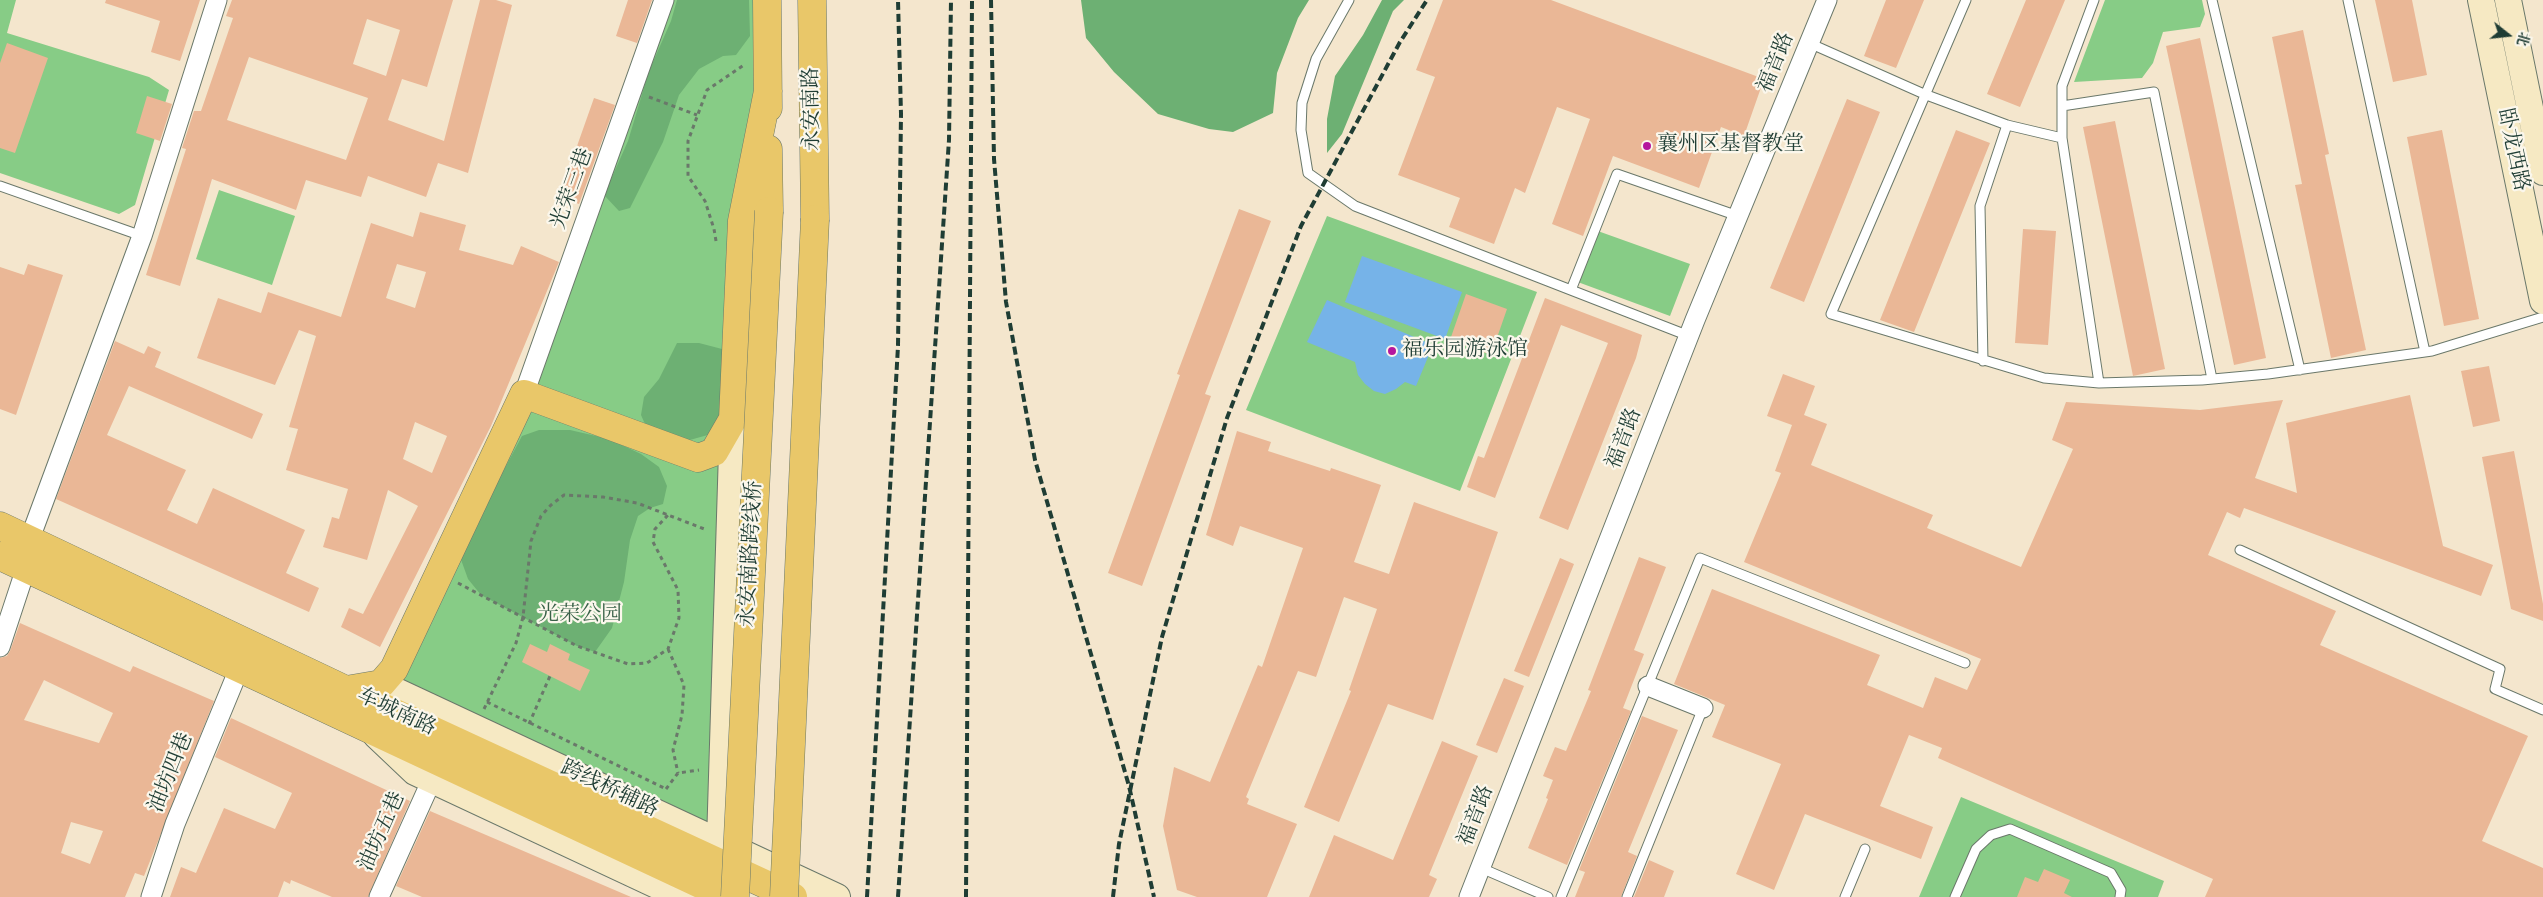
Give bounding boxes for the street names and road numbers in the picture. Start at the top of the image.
street label: 福音路 [1754,29,1800,97]
street label: 永安南路 [800,67,826,151]
street label: 卧龙西路 [2491,106,2533,194]
street label: 光荣三巷 [547,145,599,233]
street label: 福音路 [1602,405,1648,473]
street label: 永安南路跨线桥 [736,480,768,628]
street label: 车城南路 [353,684,439,742]
street label: 油坊四巷 [145,729,199,817]
street label: 跨线桥辅路 [556,756,662,824]
street label: 福音路 [1454,782,1500,850]
street label: 油坊五巷 [354,789,412,875]

